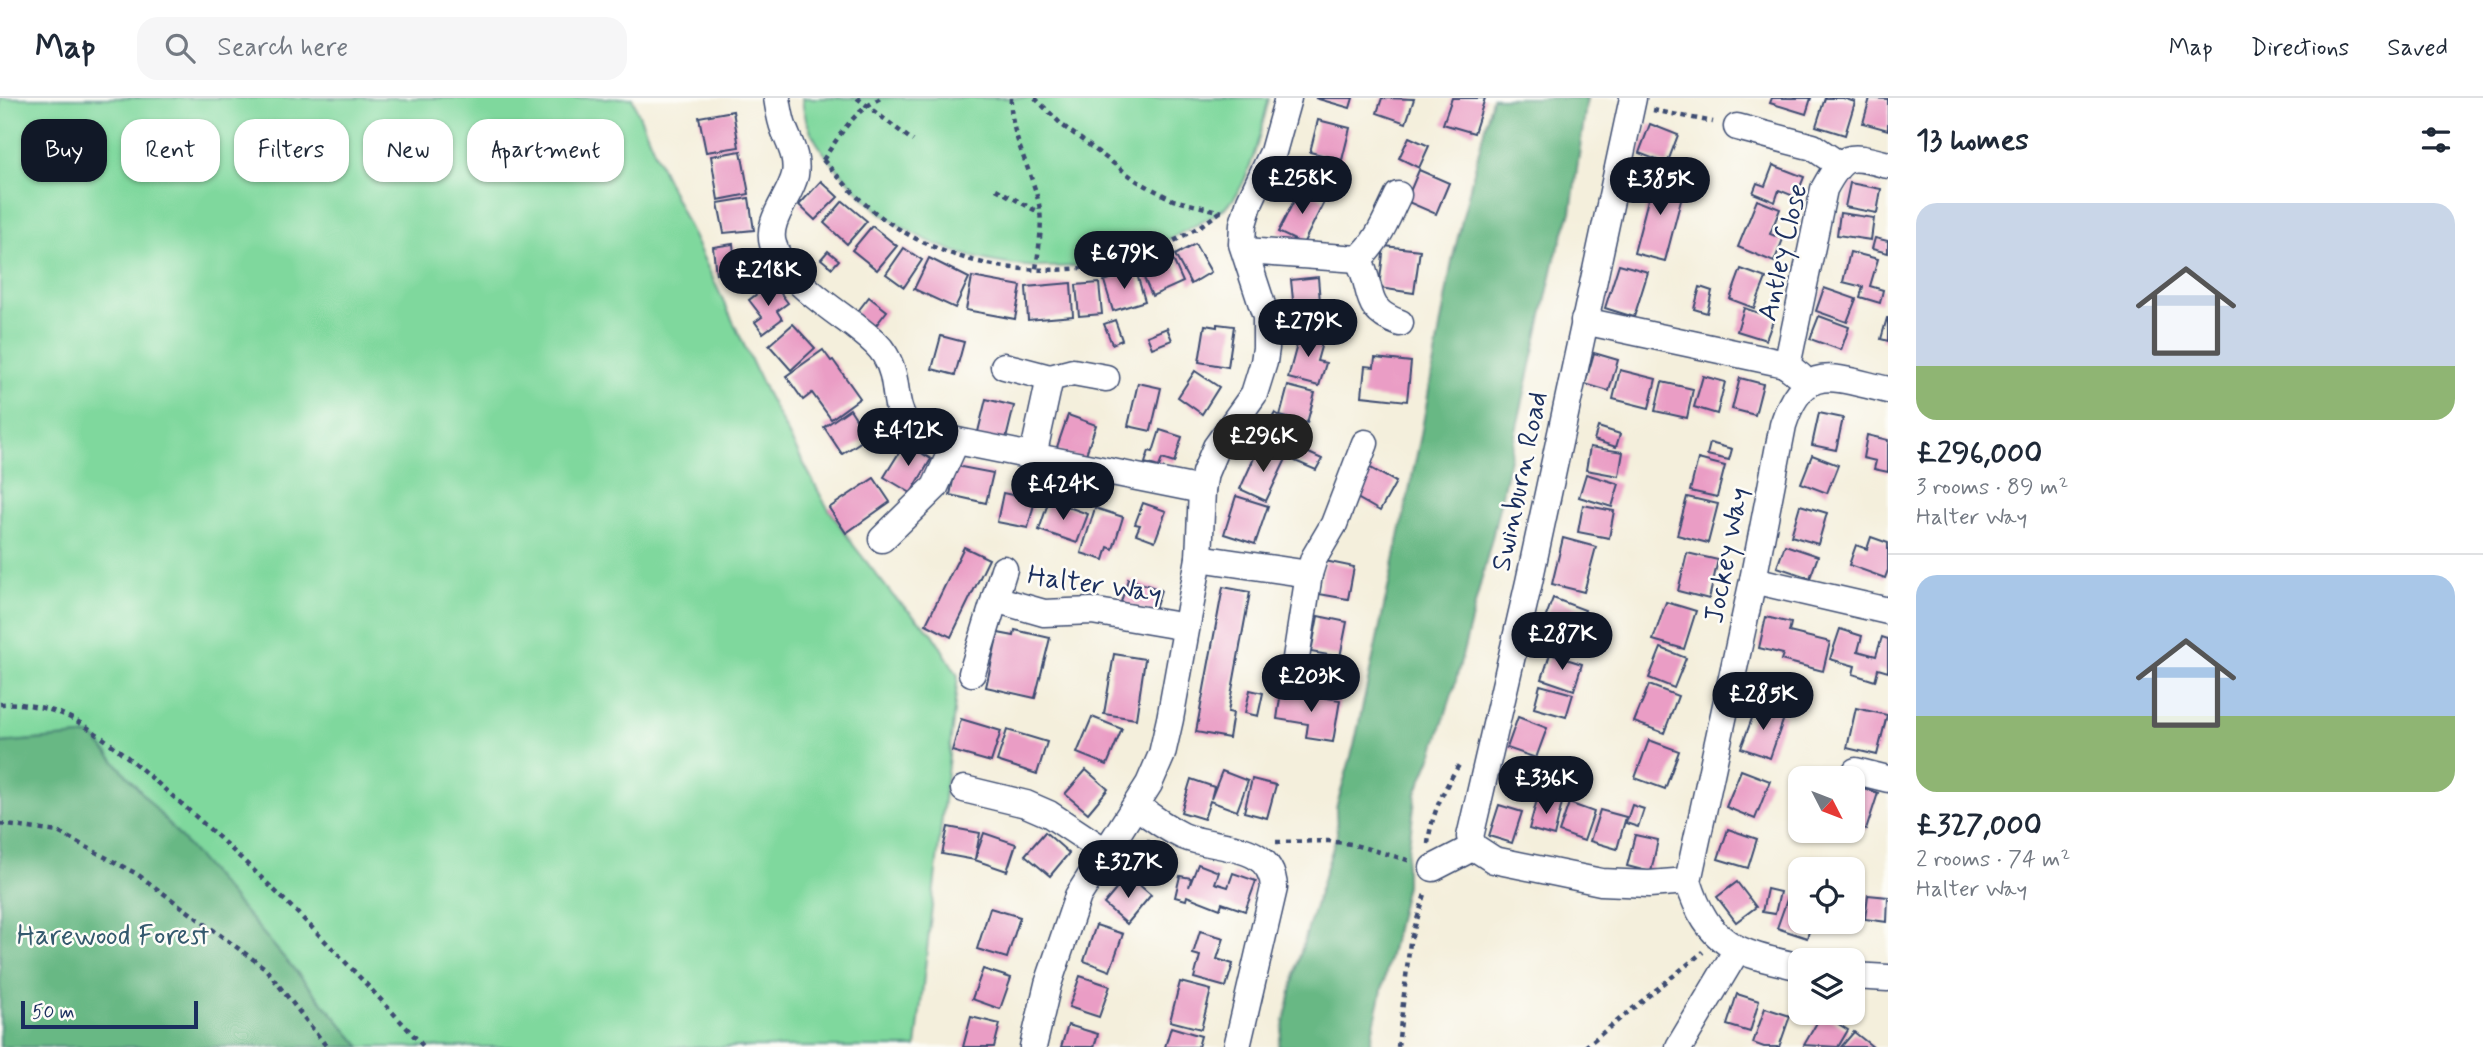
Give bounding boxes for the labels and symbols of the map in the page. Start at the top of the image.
pin: £258K [1253,156,1351,216]
pin: £385K [1611,158,1709,217]
street label: Antley Close [1750,180,1817,325]
pin: £679K [1075,232,1173,291]
pin: £218K [719,248,817,308]
pin: £279K [1259,300,1357,359]
street label: Swinburn Road [1483,388,1558,575]
pin: £412K [859,408,957,468]
pin: £296K [1214,414,1312,474]
pin: £424K [1014,462,1112,522]
street label: Jockey Way [1696,484,1759,627]
street label: Halter Way [1025,558,1164,613]
pin: £287K [1513,612,1611,672]
pin: £203K [1262,654,1360,714]
pin: £285K [1714,672,1812,732]
pin: £336K [1497,756,1595,816]
north arrow [1788,766,1866,844]
pin: £327K [1079,840,1177,900]
park label: Harewood Forest [17,918,210,955]
scale bar [21,998,198,1030]

